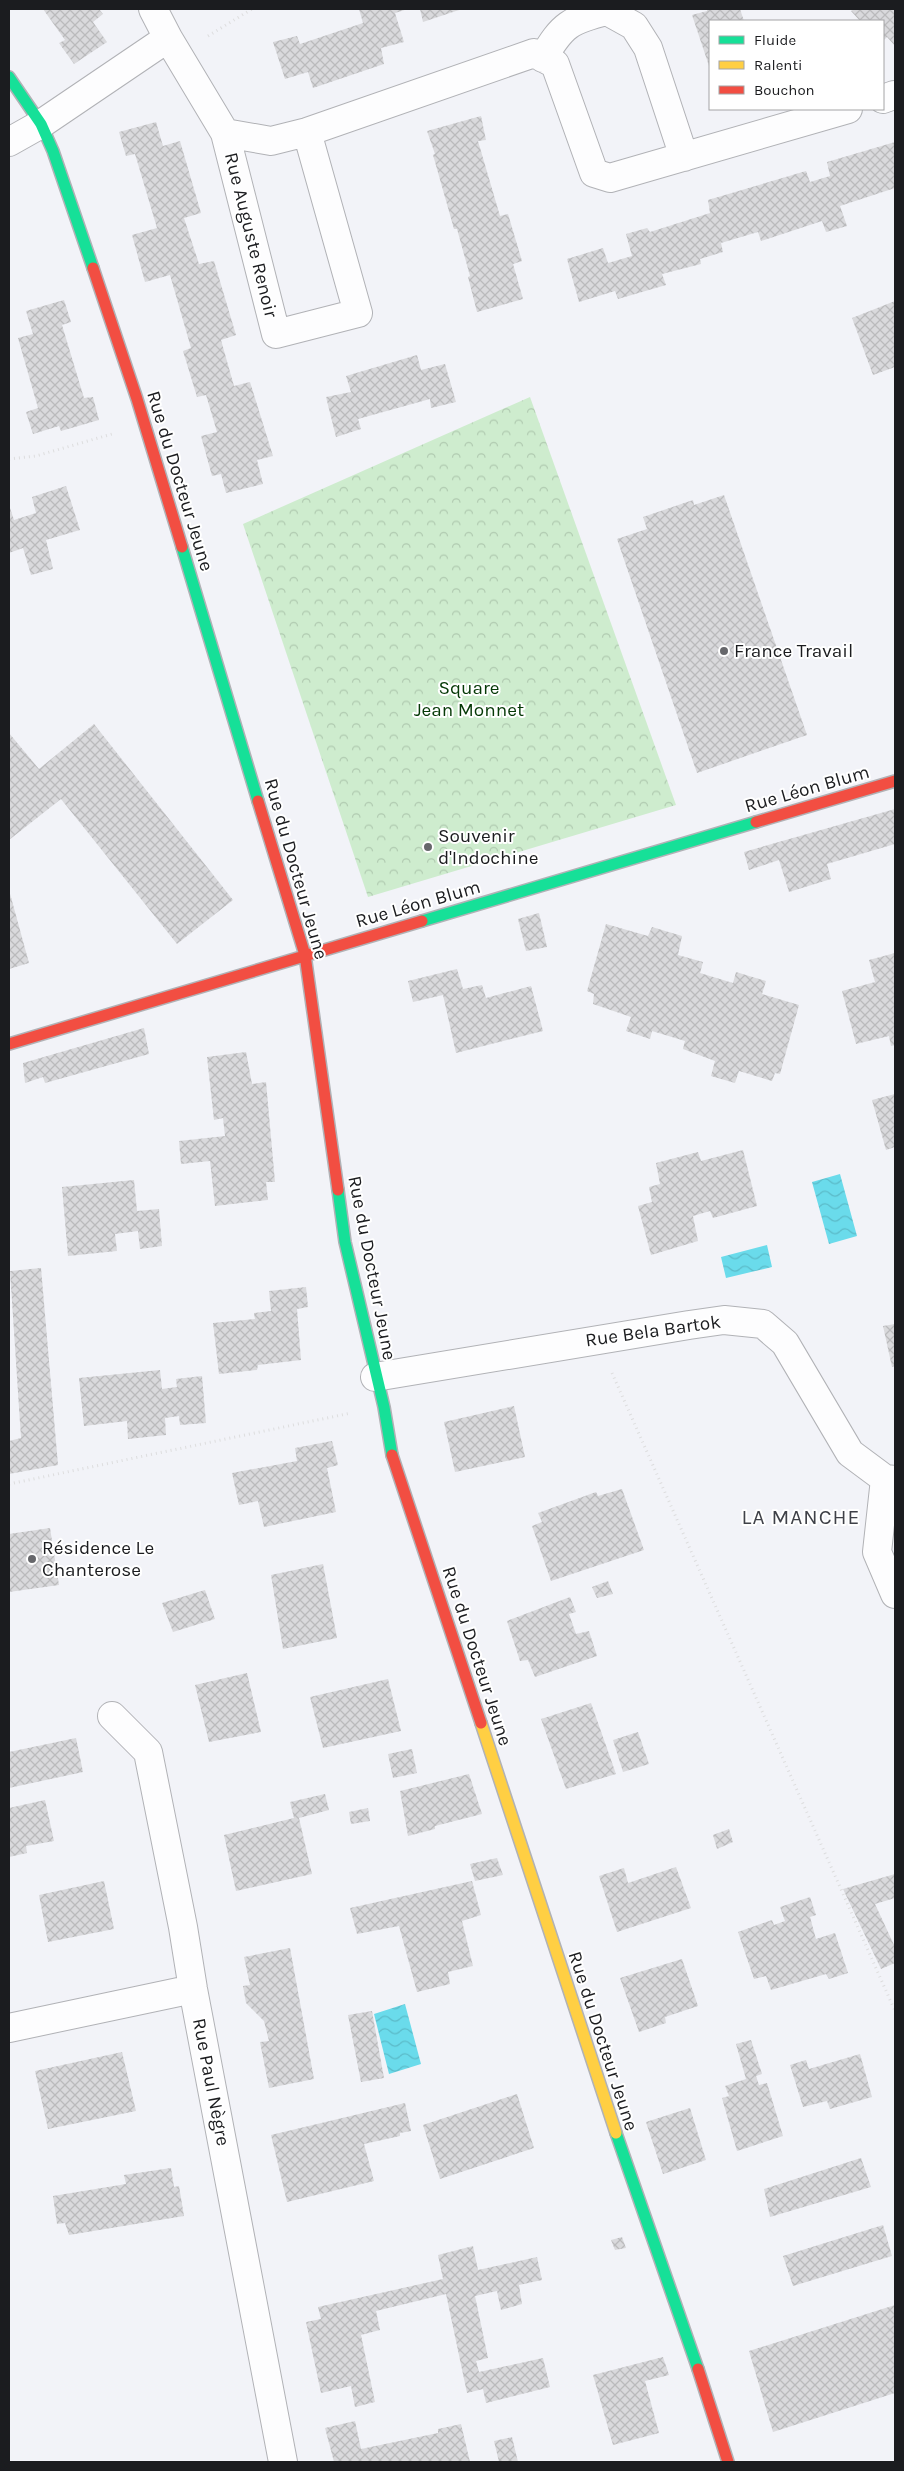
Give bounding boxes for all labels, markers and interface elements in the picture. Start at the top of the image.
legend [709,20,884,110]
text: Fluide [754,31,796,49]
text: Ralenti [754,56,803,74]
text: Bouchon [754,81,815,99]
street label: Rue Auguste Renoir [220,150,282,320]
street label: Rue du Docteur Jeune [142,388,218,574]
place label: France Travail [734,640,853,662]
marker: France Travail [718,645,730,657]
park label: Square Jean Monnet [414,677,524,721]
street label: Rue Léon Blum [742,761,872,817]
street label: Rue du Docteur Jeune [260,776,332,962]
place label: Souvenir d'Indochine [438,825,538,869]
marker: Souvenir d'Indochine [422,841,434,853]
street label: Rue Léon Blum [353,876,483,932]
street label: Rue du Docteur Jeune [343,1174,401,1362]
street label: Rue Bela Bartok [584,1311,722,1351]
district label: LA MANCHE [742,1505,860,1529]
place label: Résidence Le Chanterose [42,1537,154,1581]
marker: Résidence Le Chanterose [26,1553,38,1565]
street label: Rue du Docteur Jeune [438,1564,516,1748]
street label: Rue du Docteur Jeune [564,1949,642,2133]
street label: Rue Paul Nègre [188,2016,234,2148]

